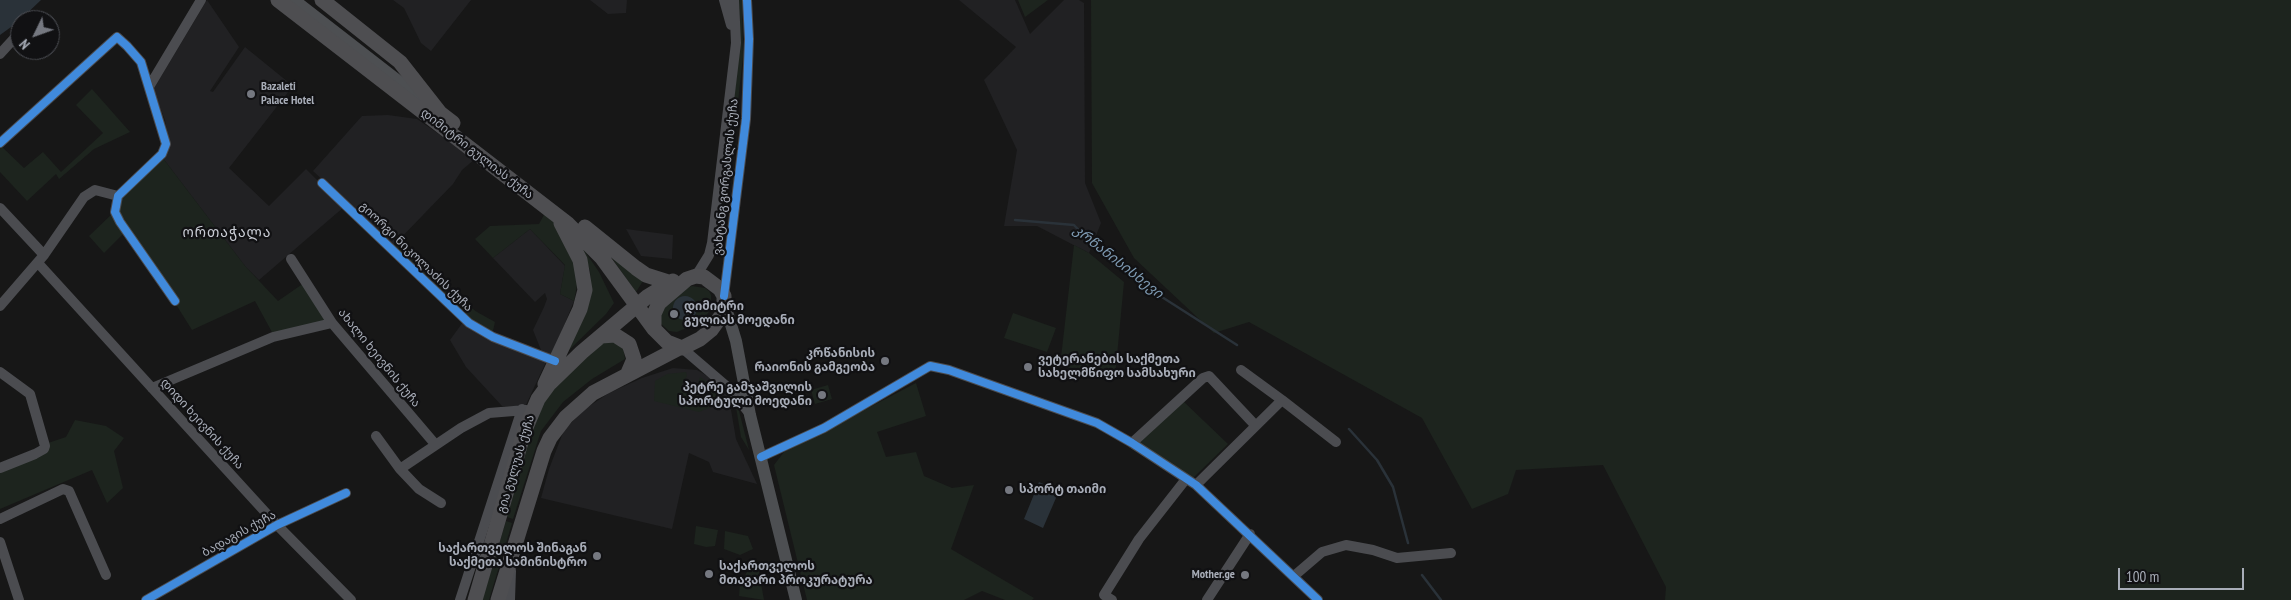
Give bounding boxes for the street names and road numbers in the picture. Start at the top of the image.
street label: ვახტანგ გორგასლის ქუჩა [711,98,741,256]
street label: დიმიტრი გულიას ქუჩა [418,106,536,202]
street label: გიორგი ნიკოლაძის ქუჩა [356,199,476,315]
street label: ახალი ხეივნის ქუჩა [335,306,423,410]
street label: დიდი ხეივნის ქუჩა [157,376,247,472]
street label: გია გულუას ქუჩა [494,413,538,515]
street label: ბადაგის ქუჩა [199,508,279,560]

